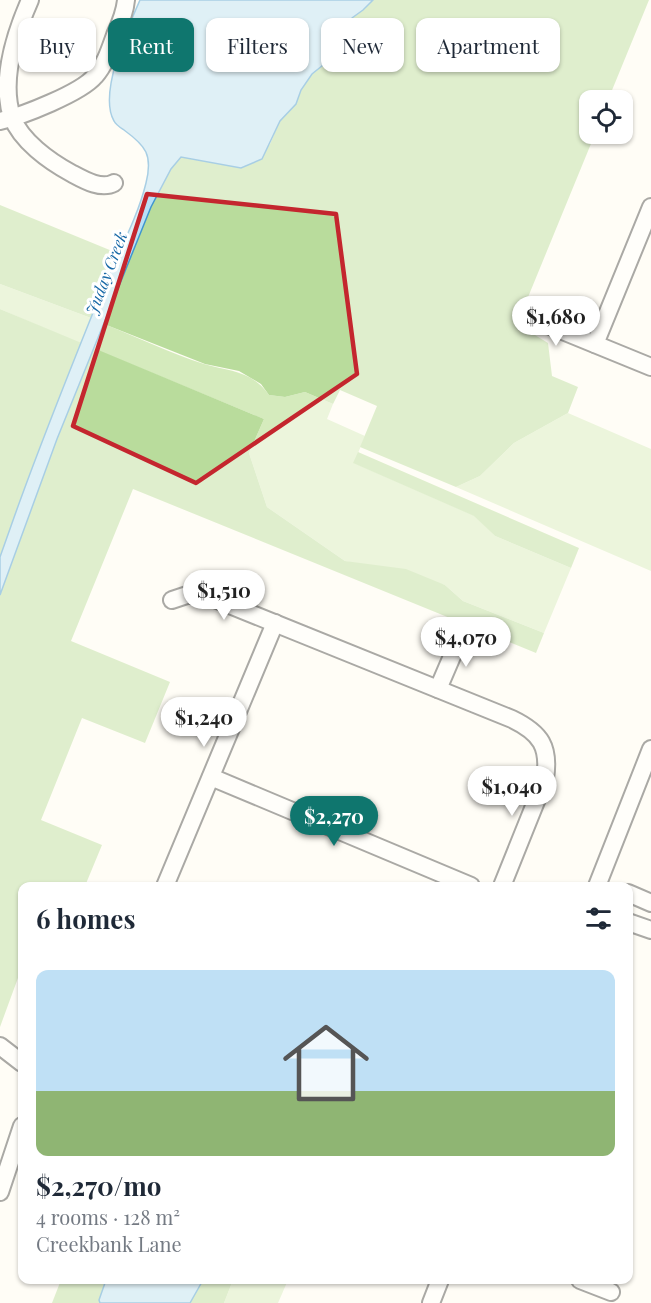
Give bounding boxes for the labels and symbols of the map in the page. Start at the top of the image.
water label: Juday Creek [81,229,131,317]
pin: $1,680 [507,296,605,347]
pin: $1,510 [175,570,273,621]
pin: $4,070 [417,617,515,668]
pin: $1,240 [155,697,253,748]
pin: $1,040 [463,766,561,817]
pin: $2,270 [285,796,383,847]

